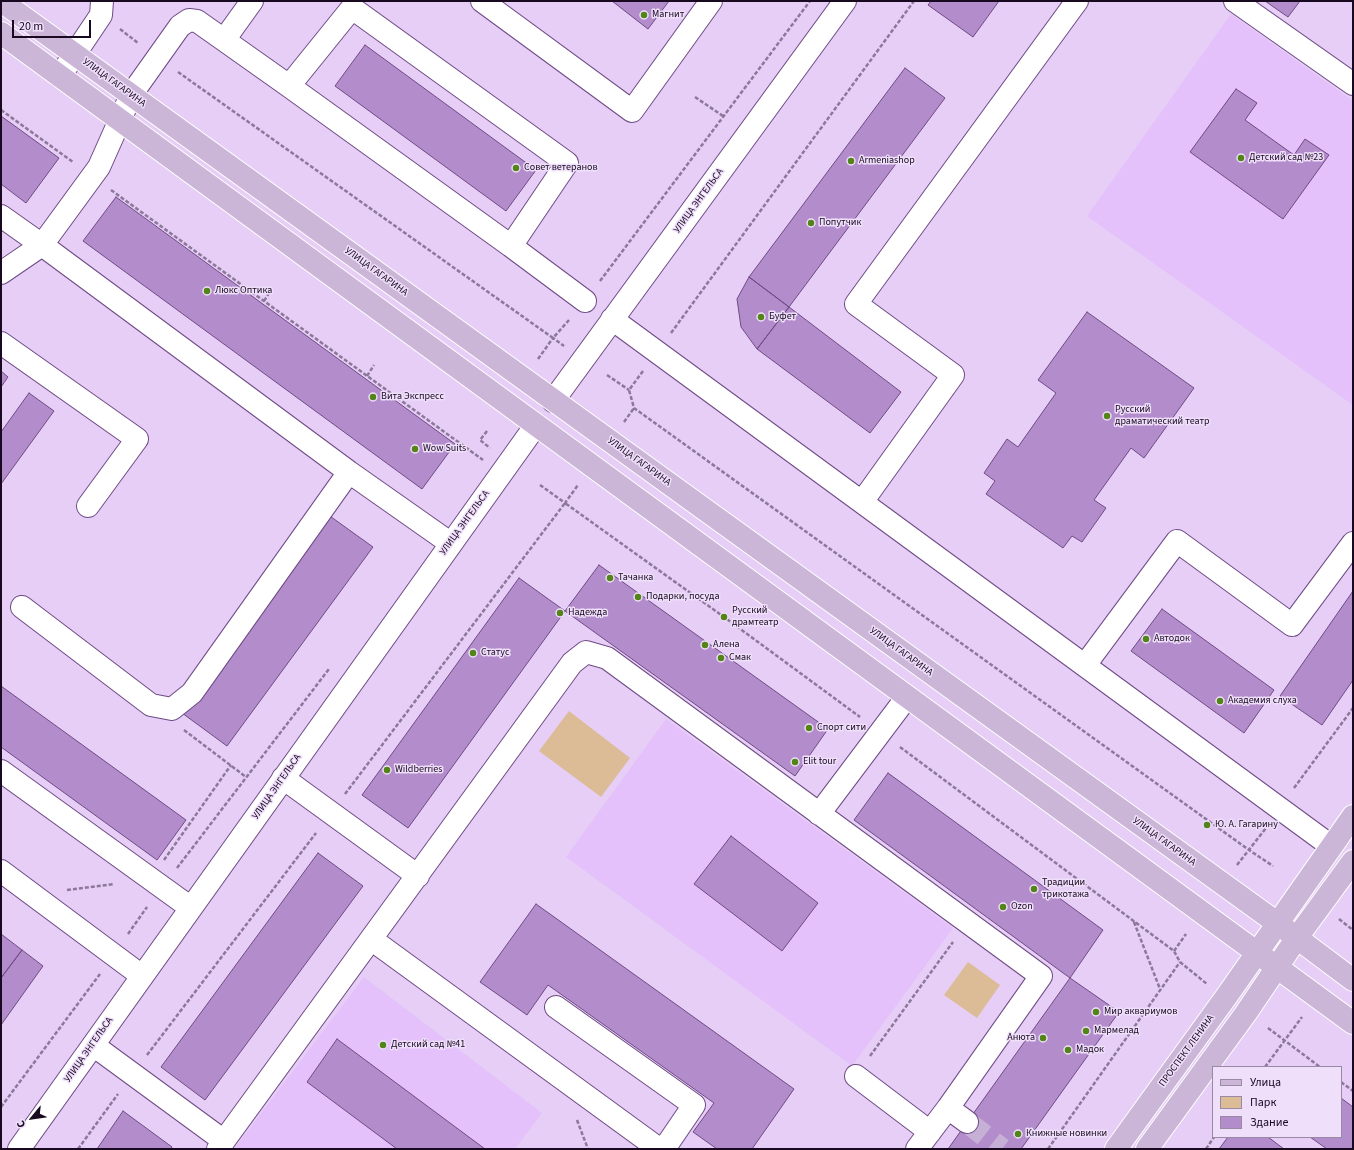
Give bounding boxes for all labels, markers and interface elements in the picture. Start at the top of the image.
place label: Магнит [652,9,684,21]
marker: Магнит [639,10,649,20]
scale bar [14,12,93,38]
text: 20 m [19,18,43,35]
street label: УЛИЦА ГАГАРИНА [80,56,148,110]
place label: Детский сад №23 [1249,152,1323,164]
marker: Детский сад №23 [1236,153,1246,163]
place label: Armeniashop [859,155,915,167]
marker: Armeniashop [846,156,856,166]
place label: Совет ветеранов [524,162,598,174]
marker: Совет ветеранов [511,163,521,173]
street label: УЛИЦА ЭНГЕЛЬСА [672,166,726,236]
place label: Попутчик [819,217,861,229]
marker: Попутчик [806,218,816,228]
street label: УЛИЦА ГАГАРИНА [342,245,410,299]
place label: Люкс Оптика [215,285,272,297]
marker: Люкс Оптика [202,286,212,296]
place label: Буфет [769,311,796,323]
marker: Буфет [756,312,766,322]
place label: Вита Экспресс [381,391,444,403]
marker: Вита Экспресс [368,392,378,402]
place label: Русский драматический театр [1115,404,1210,428]
marker: Русский драматический театр [1102,411,1112,421]
street label: УЛИЦА ГАГАРИНА [605,435,673,489]
place label: Wow Suits [423,443,466,455]
marker: Wow Suits [410,444,420,454]
street label: УЛИЦА ЭНГЕЛЬСА [438,488,492,558]
place label: Тачанка [618,572,653,584]
marker: Тачанка [605,573,615,583]
place label: Подарки, посуда [646,591,719,603]
marker: Подарки, посуда [633,592,643,602]
place label: Русский драмтеатр [732,605,779,628]
place label: Надежда [568,607,607,619]
marker: Надежда [555,608,565,618]
marker: Русский драмтеатр [719,612,729,622]
street label: УЛИЦА ГАГАРИНА [867,625,935,679]
place label: Автодок [1154,633,1190,645]
marker: Автодок [1141,634,1151,644]
place label: Алена [713,639,740,651]
marker: Алена [700,640,710,650]
place label: Статус [481,647,510,659]
marker: Статус [468,648,478,658]
place label: Смак [729,652,751,664]
marker: Смак [716,653,726,663]
place label: Академия слуха [1228,695,1297,707]
marker: Академия слуха [1215,696,1225,706]
place label: Спорт сити [817,722,866,734]
marker: Спорт сити [804,723,814,733]
street label: УЛИЦА ЭНГЕЛЬСА [250,752,304,822]
place label: Elit tour [803,756,836,768]
marker: Elit tour [790,757,800,767]
place label: Wildberries [395,764,442,776]
marker: Wildberries [382,765,392,775]
street label: УЛИЦА ГАГАРИНА [1130,815,1198,869]
place label: Ю. А. Гагарину [1215,819,1278,831]
marker: Ю. А. Гагарину [1202,820,1212,830]
place label: Традиции трикотажа [1042,877,1089,900]
marker: Традиции трикотажа [1029,884,1039,894]
place label: Ozon [1011,901,1033,913]
marker: Ozon [998,902,1008,912]
place label: Мир аквариумов [1104,1006,1177,1018]
marker: Мир аквариумов [1091,1007,1101,1017]
street label: ПРОСПЕКТ ЛЕНИНА [1157,1013,1217,1089]
street label: УЛИЦА ЭНГЕЛЬСА [62,1015,116,1085]
place label: Мармелад [1094,1025,1139,1037]
marker: Мармелад [1081,1026,1091,1036]
place label: Анюта [1007,1032,1035,1044]
marker: Анюта [1038,1033,1048,1043]
place label: Детский сад №41 [391,1039,465,1051]
marker: Детский сад №41 [378,1040,388,1050]
place label: Мадок [1076,1044,1104,1056]
marker: Мадок [1063,1045,1073,1055]
legend [1212,1066,1342,1138]
text: Улица [1250,1074,1281,1091]
text: Парк [1250,1094,1276,1111]
north arrow [12,1098,52,1138]
text: Здание [1250,1114,1289,1131]
text: С [13,1118,29,1130]
place label: Книжные новинки [1026,1128,1107,1140]
marker: Книжные новинки [1013,1129,1023,1139]

